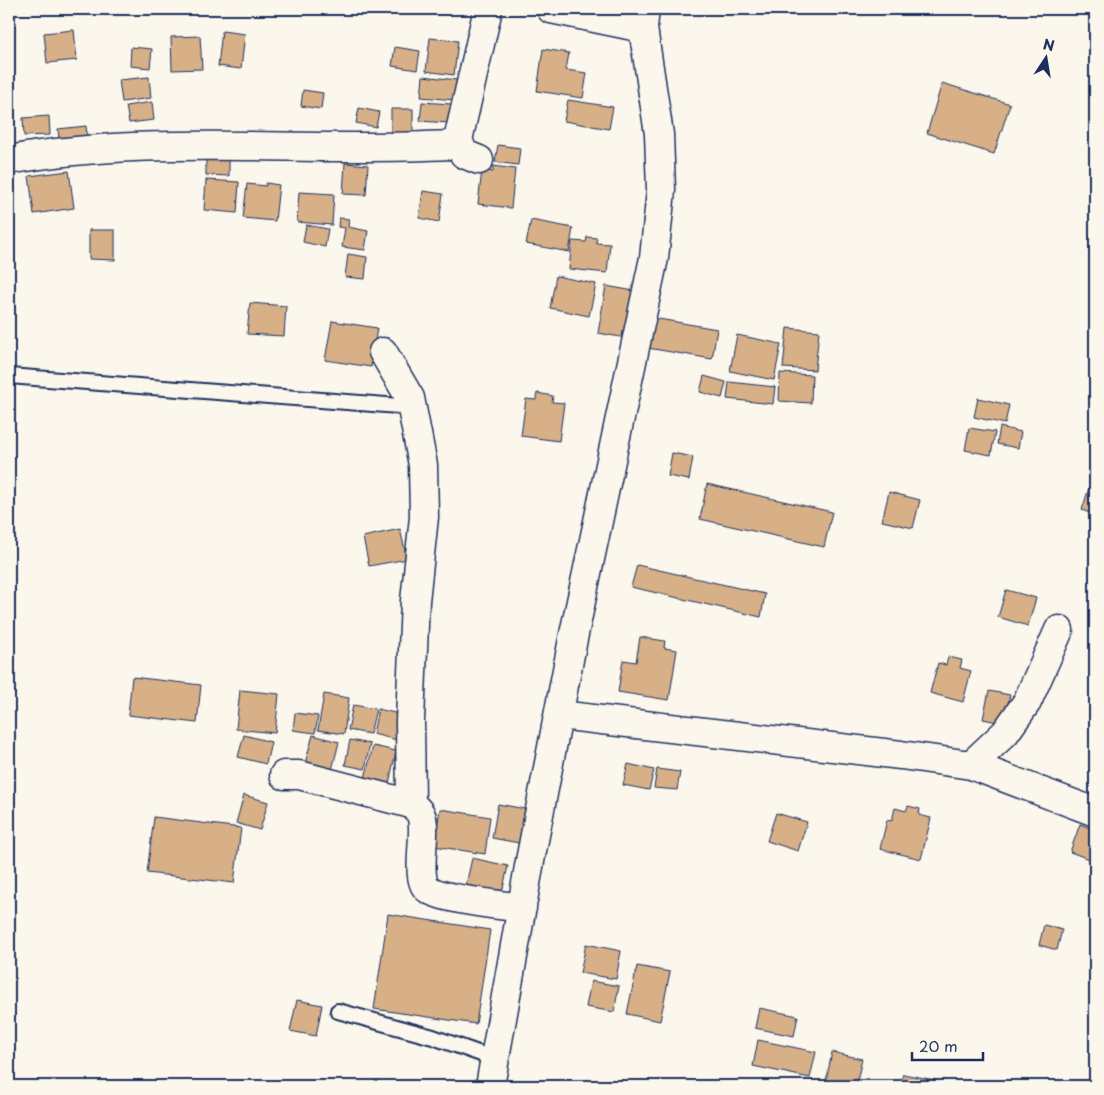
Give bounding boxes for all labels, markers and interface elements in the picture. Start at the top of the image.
north arrow [1022,32,1072,82]
text: N [1041,33,1056,56]
scale bar [912,1030,983,1062]
text: 20 m [919,1034,958,1057]

